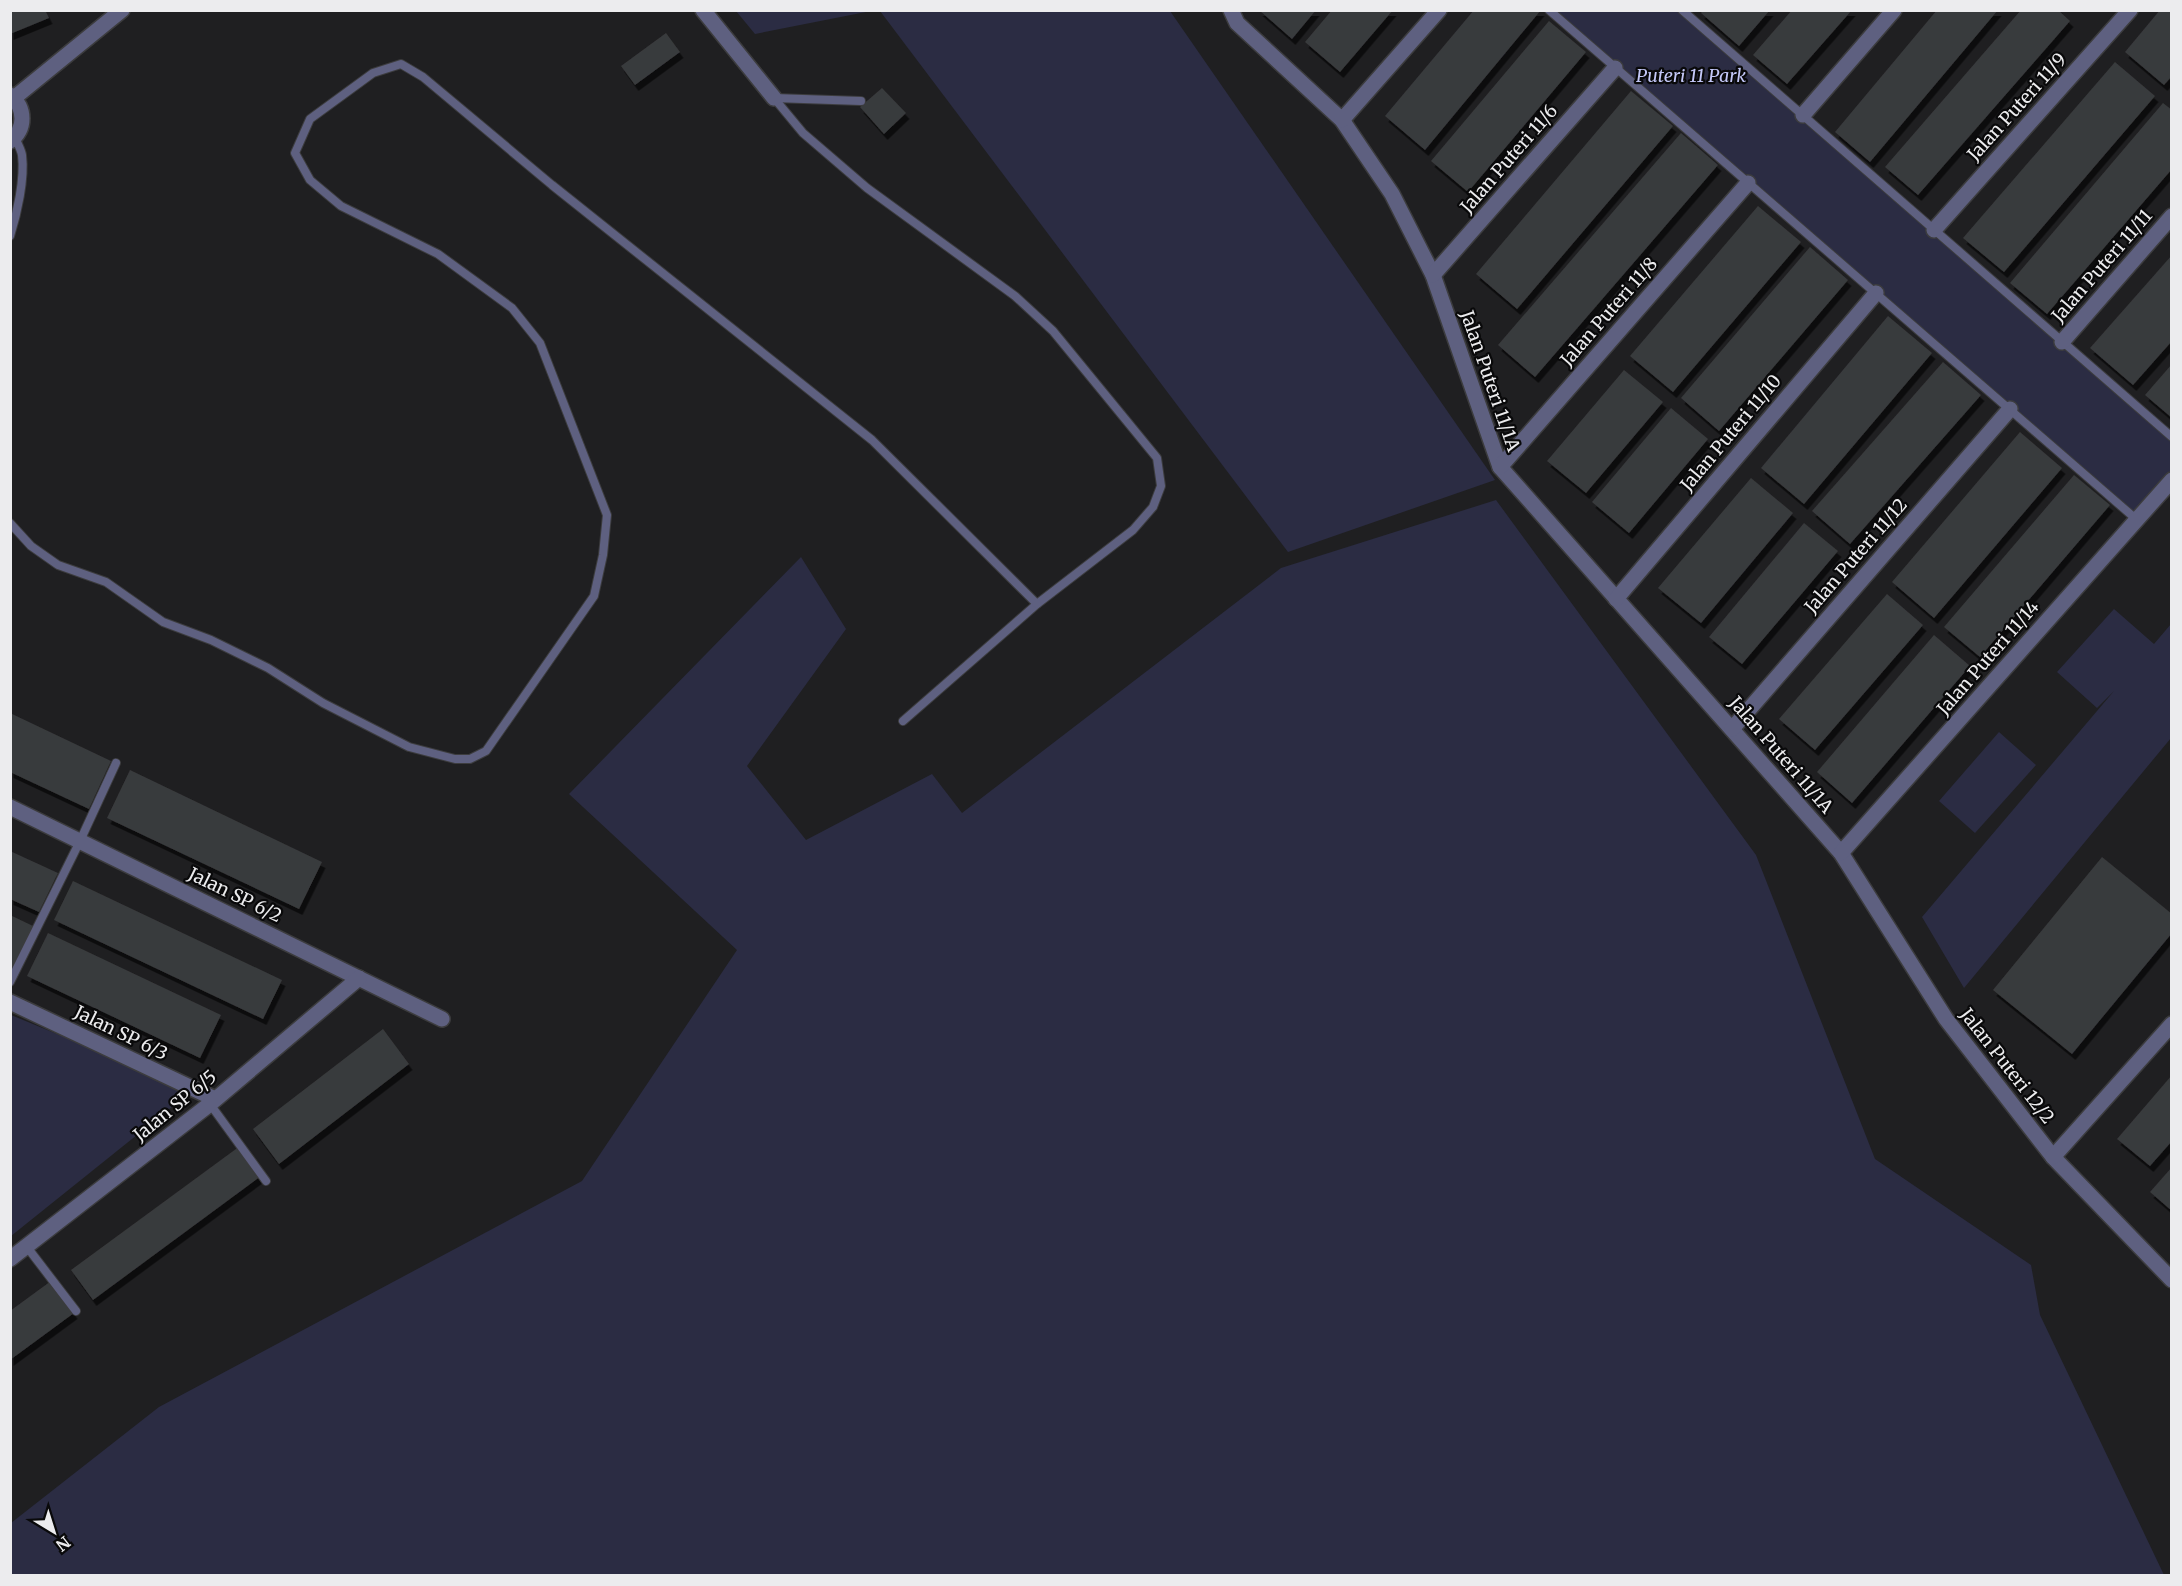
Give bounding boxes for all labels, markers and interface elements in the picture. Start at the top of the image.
street label: Jalan Puteri 11/9 [1961,48,2071,166]
park label: Puteri 11 Park [1636,64,1746,87]
street label: Jalan Puteri 11/6 [1454,99,1562,219]
street label: Jalan Puteri 11/11 [2046,205,2157,328]
street label: Jalan Puteri 11/8 [1554,253,1662,372]
street label: Jalan Puteri 11/1A [1455,306,1525,455]
street label: Jalan Puteri 11/10 [1674,370,1786,496]
street label: Jalan Puteri 11/12 [1799,493,1912,619]
street label: Jalan Puteri 11/14 [1931,596,2044,721]
street label: Jalan Puteri 11/1A [1724,691,1839,818]
street label: Jalan SP 6/2 [184,862,286,927]
street label: Jalan SP 6/3 [70,1000,172,1065]
street label: Jalan Puteri 12/2 [1955,1003,2060,1128]
street label: Jalan SP 6/5 [128,1065,221,1147]
north arrow [24,1502,84,1562]
text: N [52,1532,74,1556]

